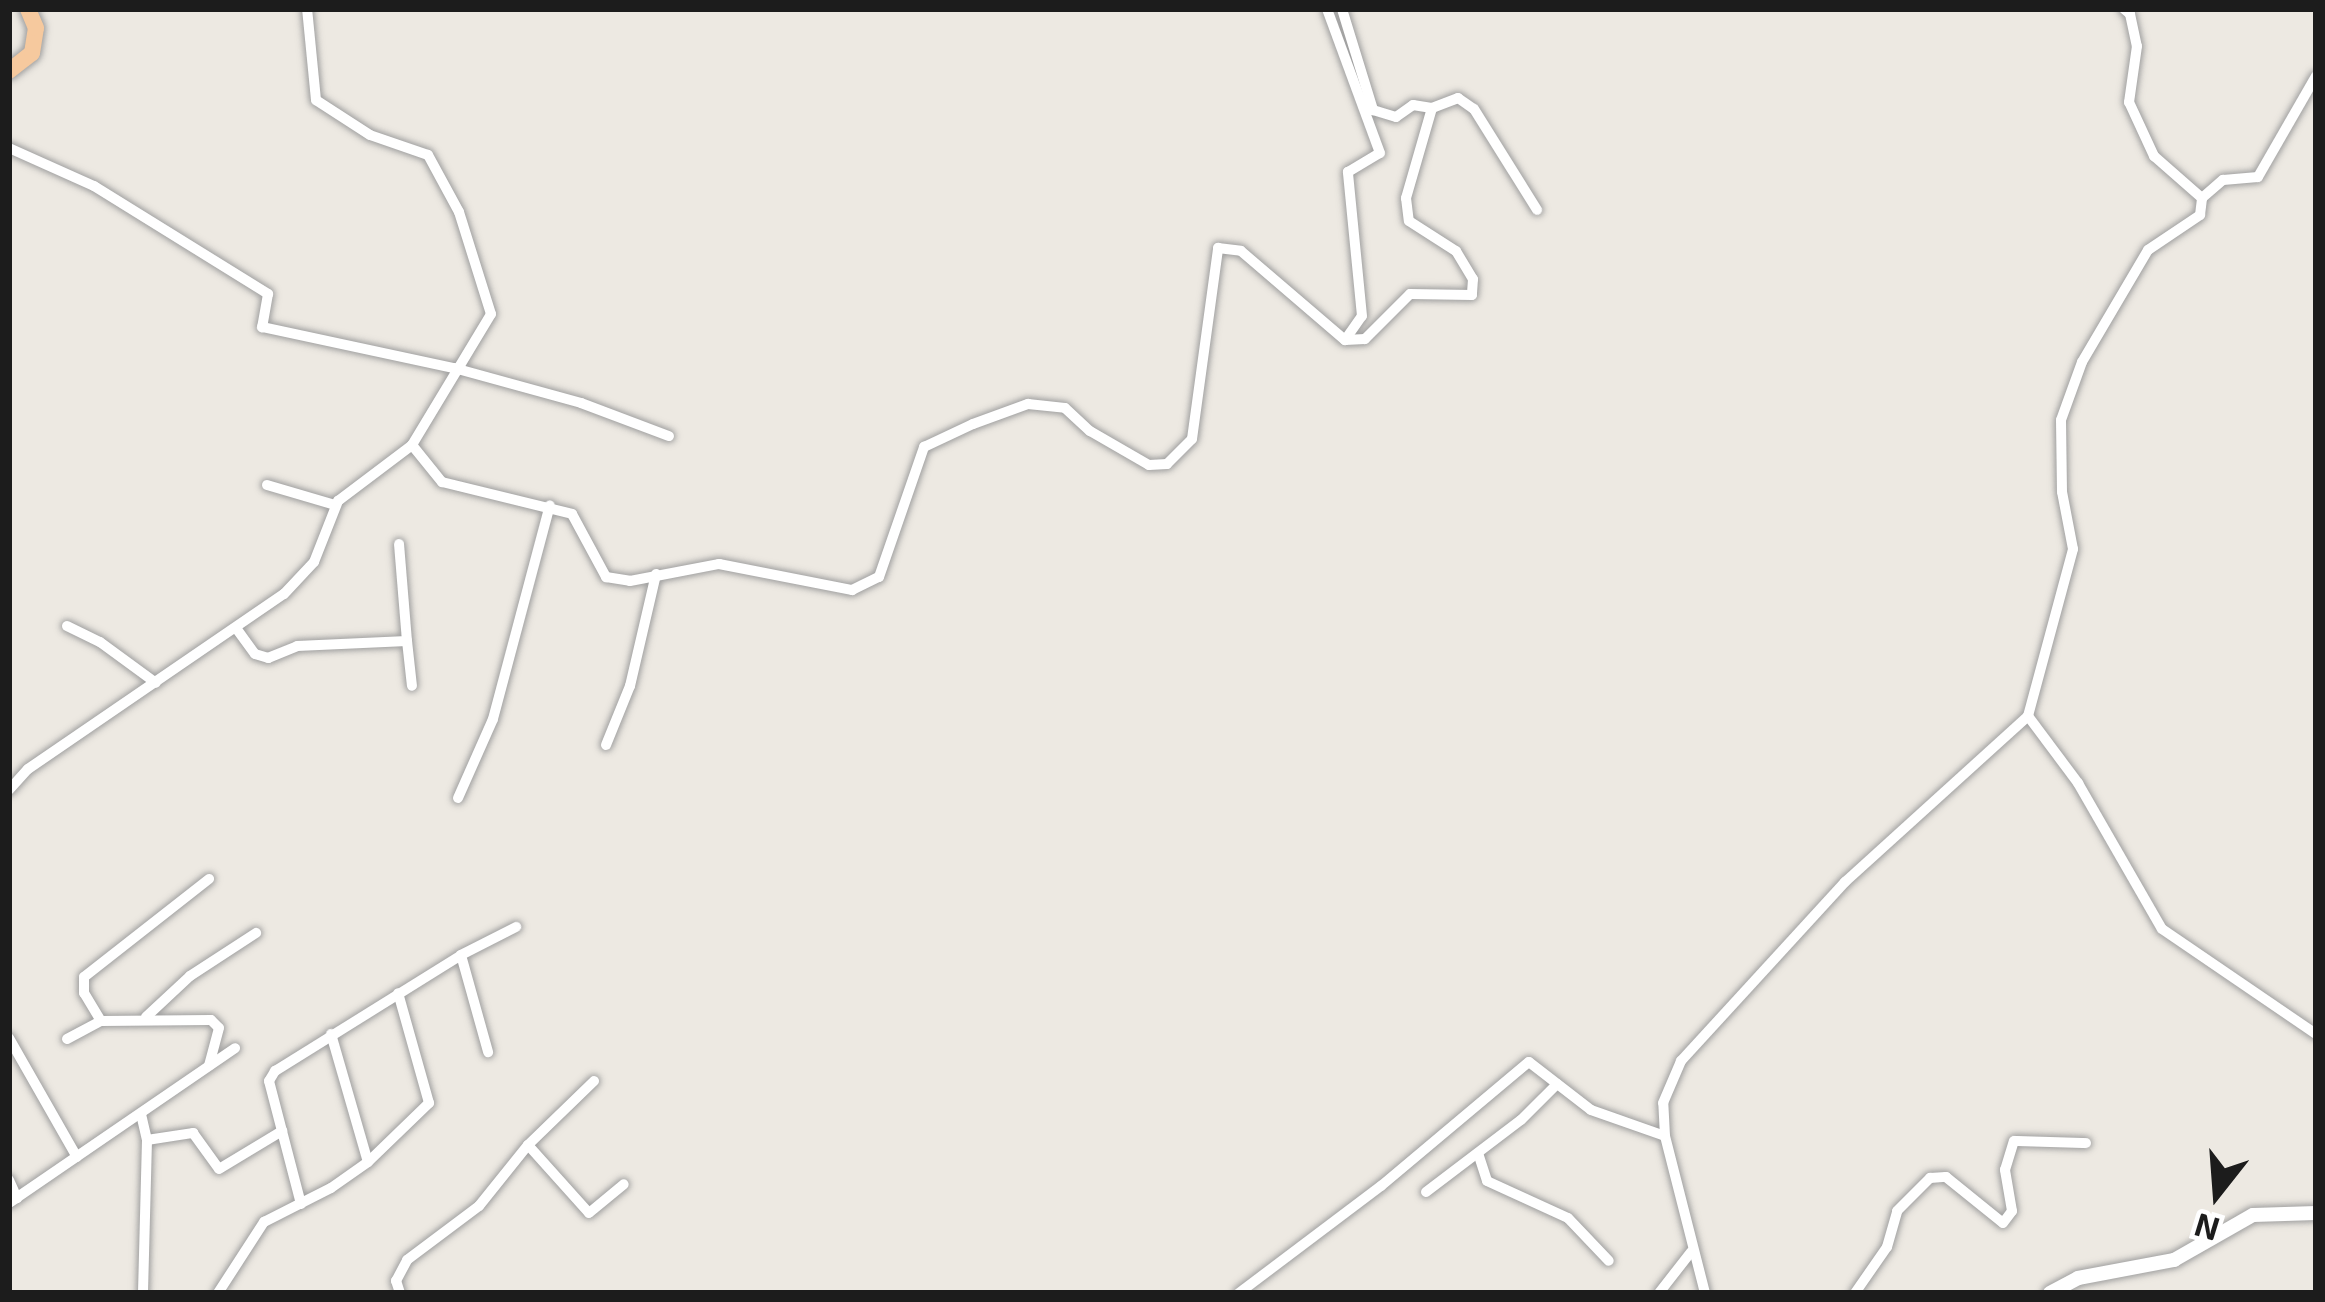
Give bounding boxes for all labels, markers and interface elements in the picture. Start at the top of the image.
north arrow [2157,1134,2277,1254]
text: N [2189,1206,2224,1251]

